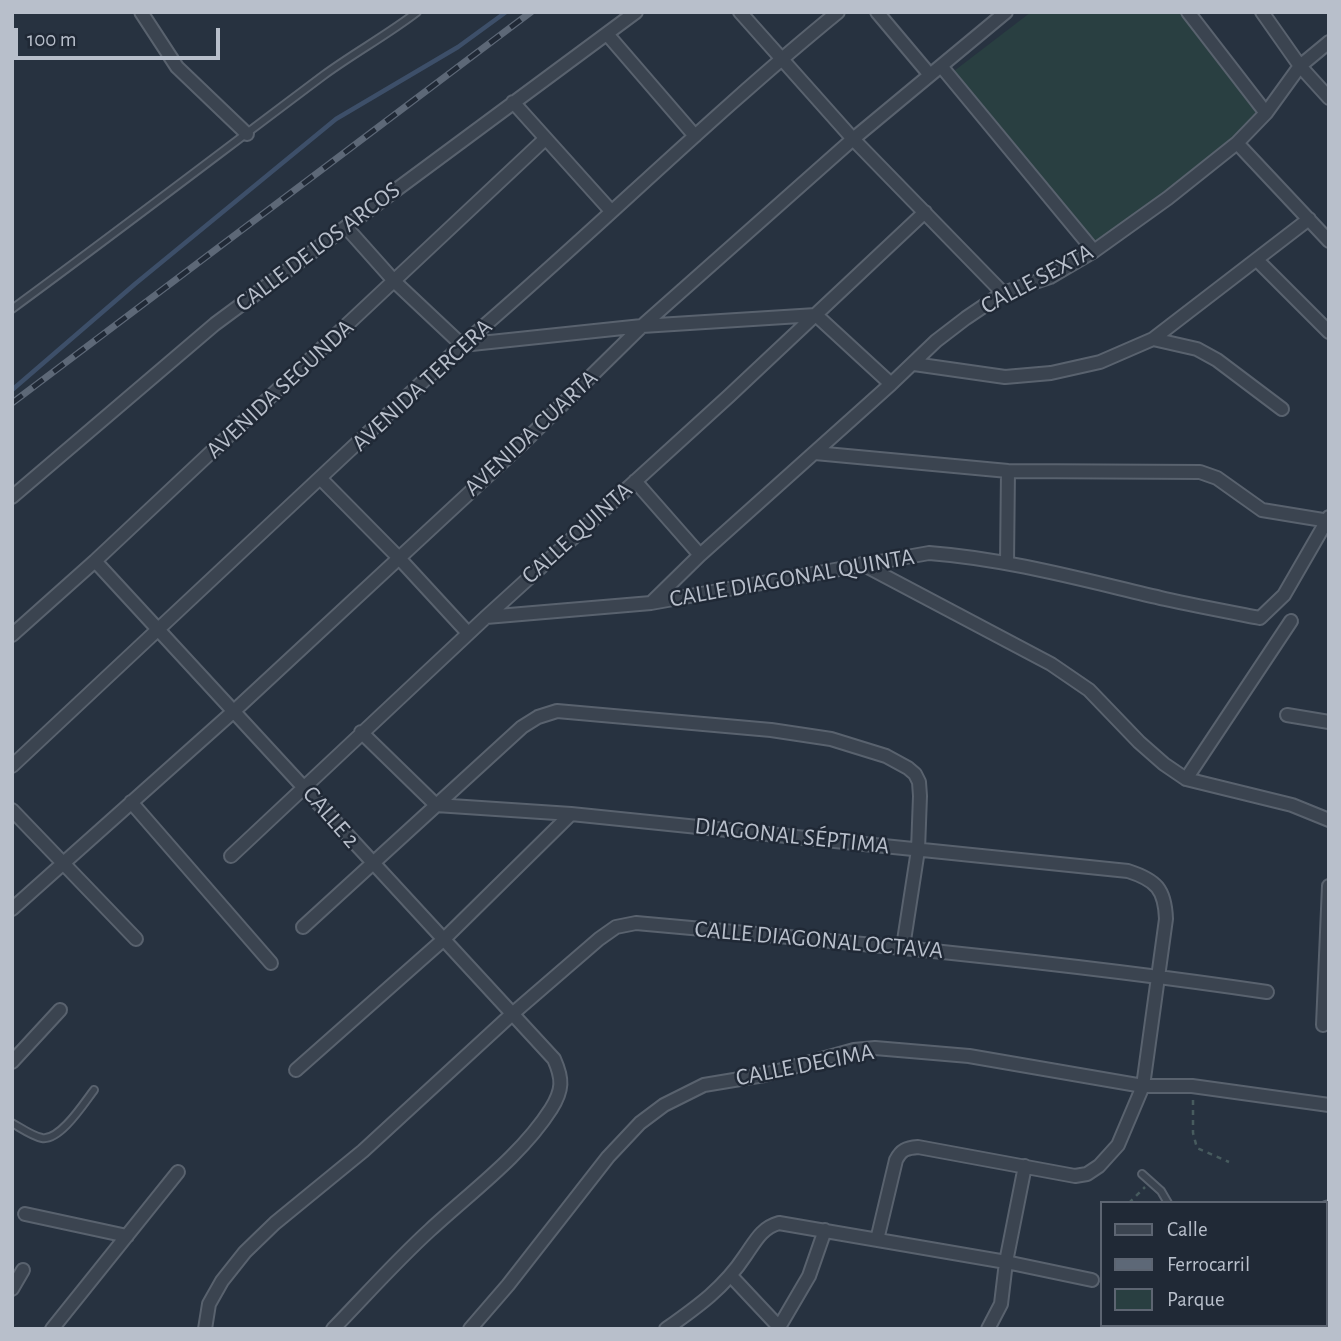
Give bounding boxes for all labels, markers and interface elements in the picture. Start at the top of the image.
scale bar [18,14,224,58]
text: 100 m [27,29,77,50]
street label: CALLE DE LOS ARCOS [230,176,406,318]
street label: CALLE SEXTA [976,237,1098,321]
street label: AVENIDA TERCERA [346,312,498,458]
street label: AVENIDA SEGUNDA [200,313,360,465]
street label: AVENIDA CUARTA [458,364,604,502]
street label: CALLE QUINTA [516,476,638,590]
street label: CALLE DIAGONAL QUINTA [667,542,917,614]
street label: CALLE 2 [296,780,366,854]
street label: DIAGONAL SÉPTIMA [693,811,891,861]
street label: CALLE DIAGONAL OCTAVA [693,915,945,965]
street label: CALLE DECIMA [733,1037,877,1093]
legend [1100,1201,1327,1327]
text: Calle [1167,1219,1208,1240]
text: Ferrocarril [1167,1254,1250,1275]
text: Parque [1167,1289,1225,1310]

